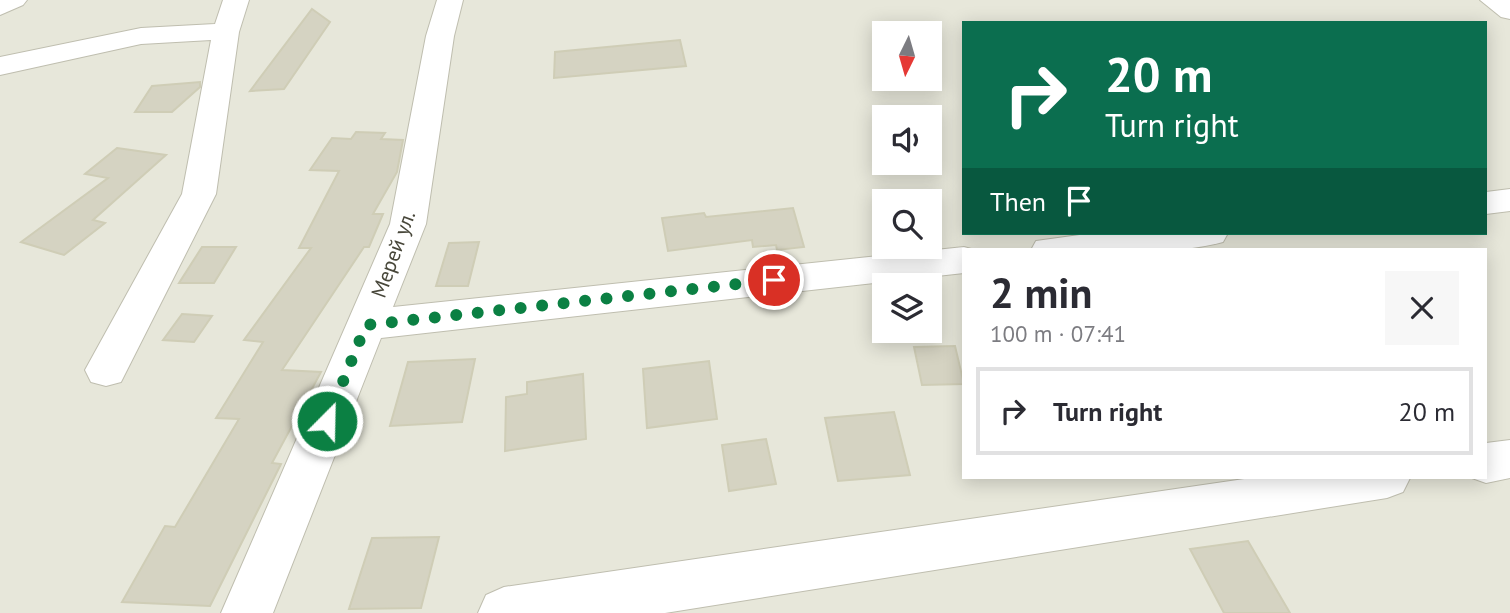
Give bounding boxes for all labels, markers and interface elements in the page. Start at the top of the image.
north arrow [872,21,942,91]
map controls [872,21,942,343]
text: 20 m [1105,42,1212,106]
icon: right [990,49,1081,140]
text: Turn right [1105,104,1239,146]
button: sound [872,105,942,175]
icon: arrive [1060,182,1098,220]
text: Then [990,185,1046,218]
button: search [872,189,942,259]
street label: Мерей ул. [365,207,421,301]
pin [744,250,804,310]
icon: arrive [755,261,793,299]
text: 2 min [990,265,1092,320]
button: close [1385,271,1459,345]
button: layers [872,273,942,343]
text: 100 m · 07:41 [990,319,1126,348]
position arrow [290,384,364,458]
icon: right [994,392,1032,430]
text: Turn right [1053,395,1162,428]
text: 20 m [1399,395,1455,428]

